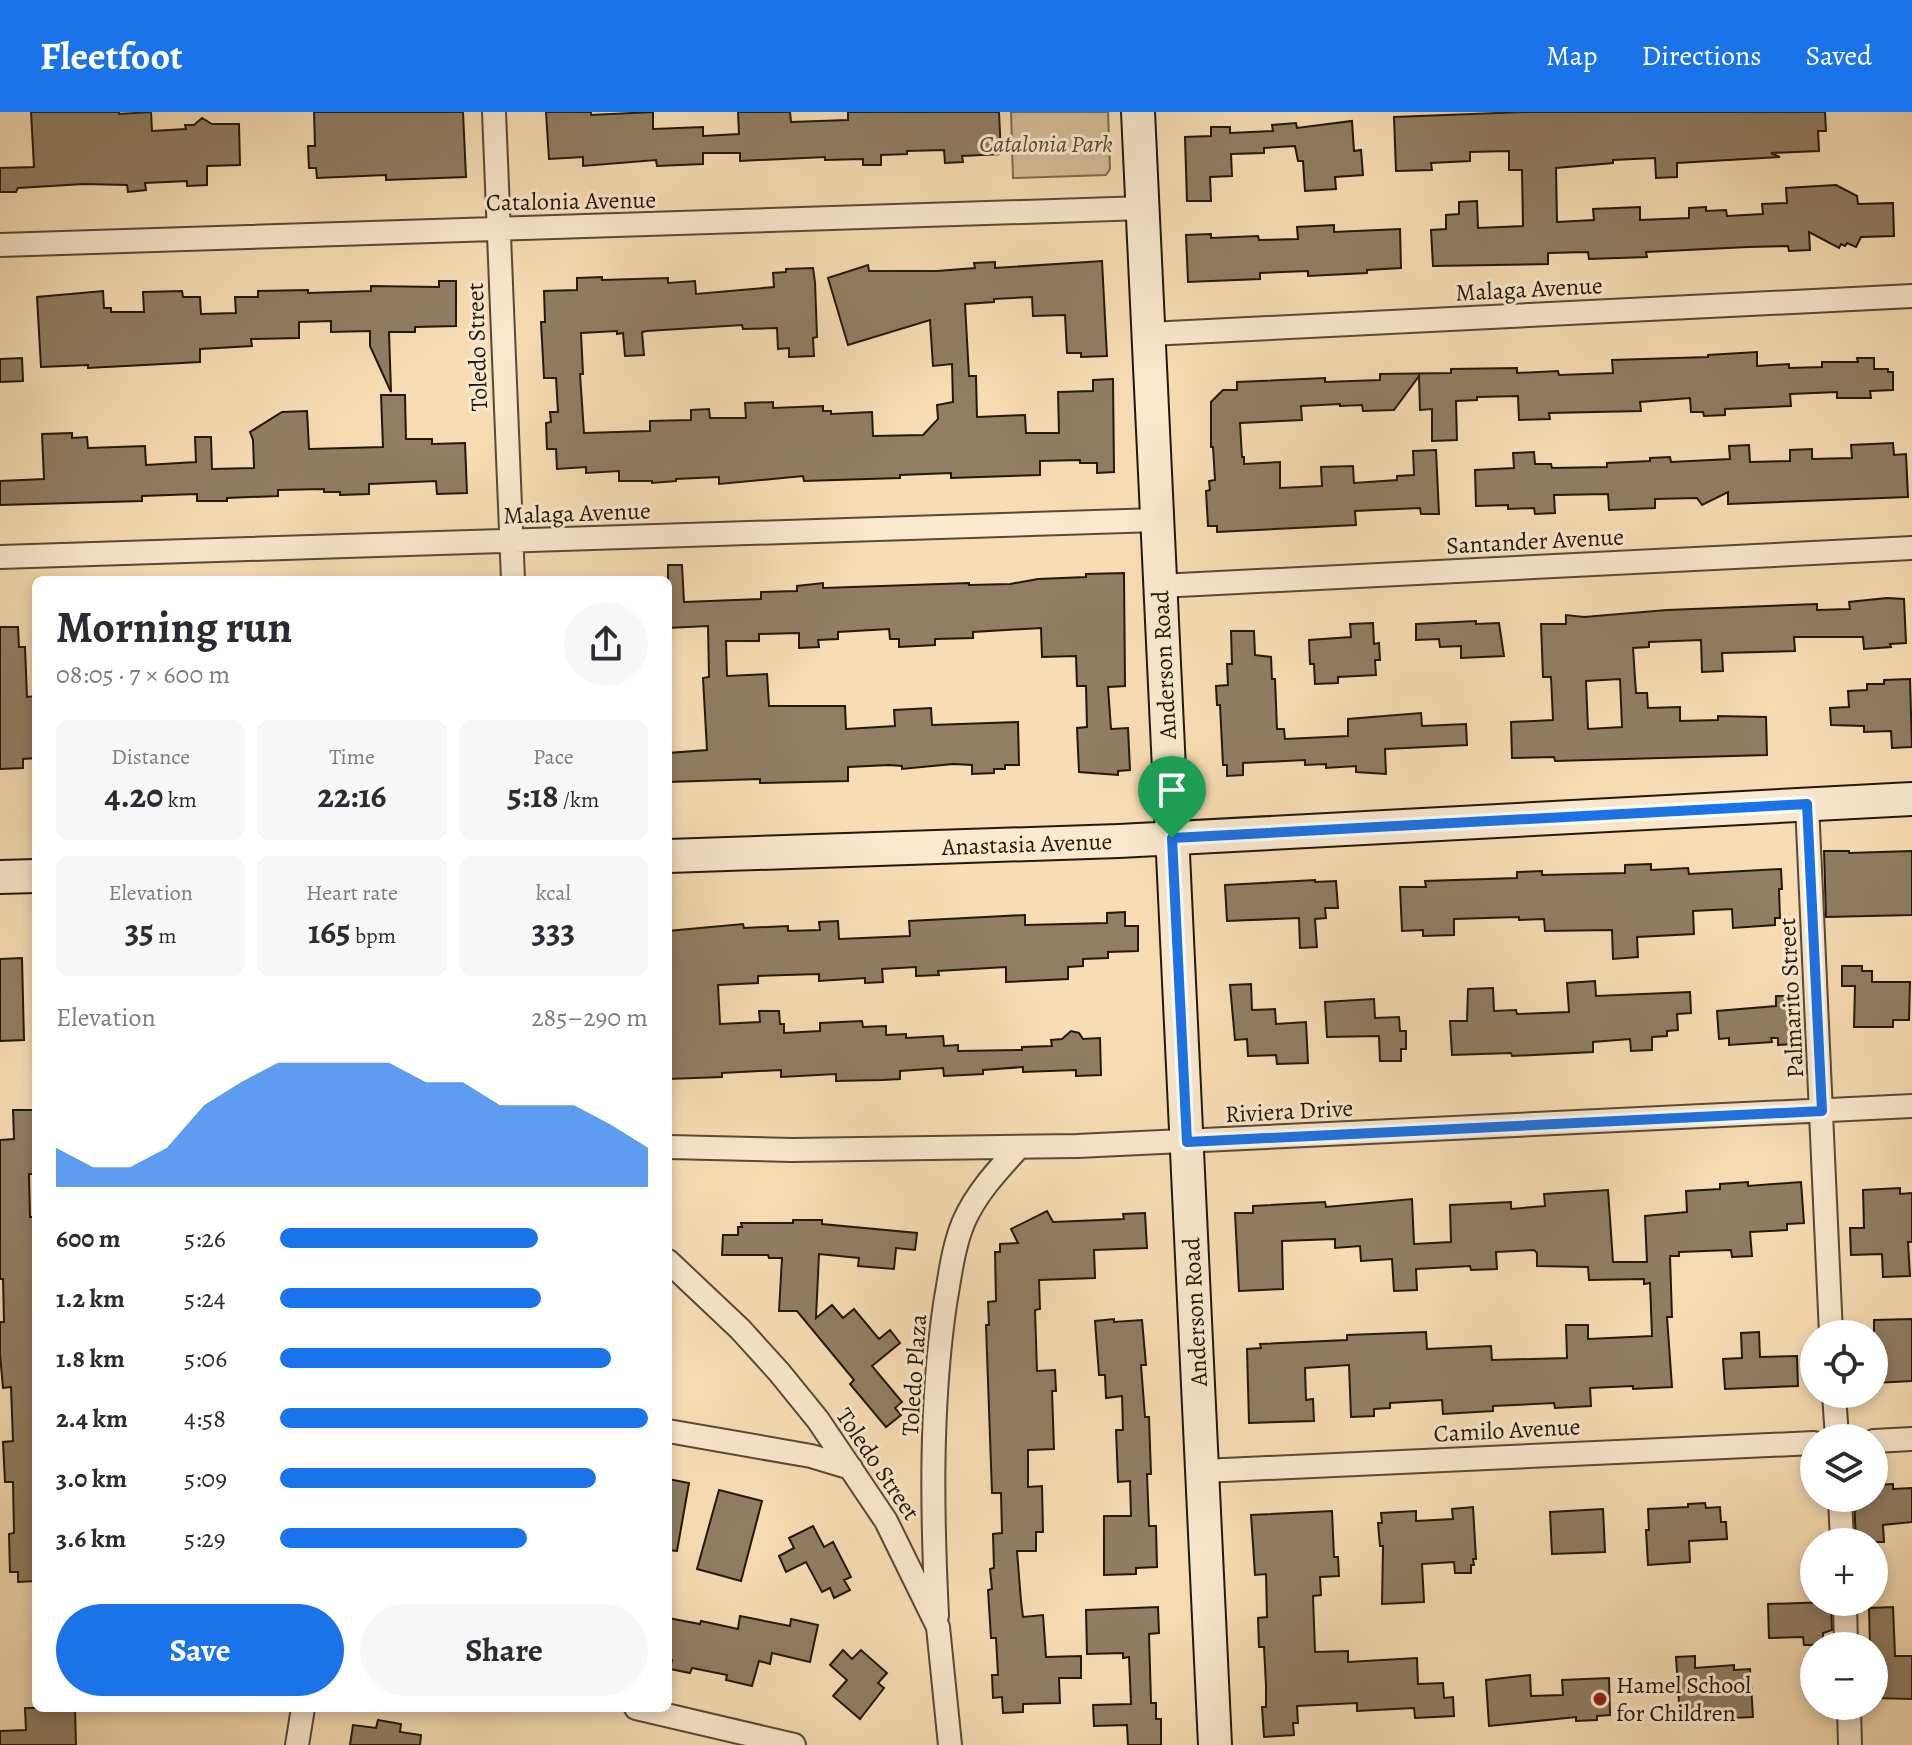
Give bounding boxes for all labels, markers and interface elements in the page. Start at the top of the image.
text: Fleetfoot [40,30,183,82]
text: Map [1546,37,1597,75]
text: Directions [1641,37,1762,75]
text: Saved [1806,37,1872,75]
park label: Catalonia Park [979,128,1113,160]
street label: Catalonia Avenue [486,184,656,218]
street label: Malaga Avenue [1455,269,1603,309]
street label: Toledo Street [459,282,495,412]
street label: Malaga Avenue [503,494,651,532]
street label: Santander Avenue [1445,520,1625,562]
street label: Anderson Road [1144,590,1184,741]
text: Morning run [56,597,292,657]
button: share [564,602,648,686]
text: 08:05 · 7 × 600 m [56,657,230,692]
text: Distance [111,742,190,772]
text: Time [329,742,375,772]
text: Pace [533,742,574,772]
pin [1138,756,1206,838]
icon: arrive [1150,768,1194,812]
text: 4.20 [104,772,163,819]
text: 22:16 [317,772,386,819]
text: 5:18 [507,772,558,819]
text: km [163,785,197,815]
text: /km [558,785,599,815]
street label: Anastasia Avenue [940,825,1113,863]
text: Elevation [108,878,193,908]
text: Heart rate [306,878,398,908]
text: kcal [536,878,571,908]
text: 35 [125,908,154,955]
text: 165 [308,908,351,955]
text: 333 [531,908,575,955]
street label: Palmarito Street [1771,917,1811,1079]
text: m [154,921,177,951]
text: bpm [351,921,396,951]
text: Elevation [56,1000,156,1035]
text: 285–290 m [531,1000,648,1035]
street label: Riviera Drive [1224,1092,1354,1130]
text: 600 m [56,1221,121,1256]
text: 5:26 [184,1221,226,1256]
street label: Anderson Road [1175,1237,1215,1388]
text: 1.2 km [56,1281,125,1316]
text: 5:24 [184,1281,226,1316]
street label: Toledo Plaza [894,1312,934,1437]
map controls [1800,1320,1888,1720]
button: locate [1800,1320,1888,1408]
text: 1.8 km [56,1341,125,1376]
text: 5:06 [184,1341,227,1376]
text: 2.4 km [56,1401,128,1436]
text: 4:58 [184,1401,226,1436]
street label: Toledo Street [829,1402,927,1526]
street label: Camilo Avenue [1433,1410,1581,1450]
button: layers [1800,1424,1888,1512]
text: 3.0 km [56,1461,127,1496]
text: 5:09 [184,1461,227,1496]
text: 3.6 km [56,1521,126,1556]
text: 5:29 [184,1521,226,1556]
button: + [1800,1528,1888,1616]
button: Save [56,1604,344,1696]
button: Share [360,1604,648,1696]
button: − [1800,1632,1888,1720]
place label: Hamel School for Children [1616,1669,1751,1729]
marker: Hamel School for Children [1591,1690,1609,1708]

